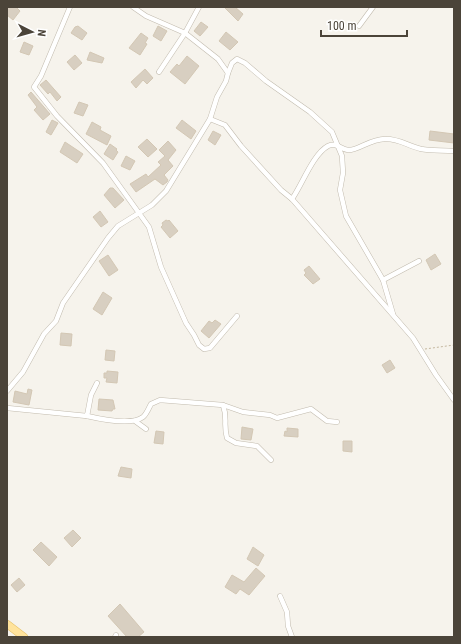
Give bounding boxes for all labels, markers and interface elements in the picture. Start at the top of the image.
north arrow [12,12,52,52]
scale bar [321,12,407,38]
text: 100 m [327,19,357,33]
text: N [35,29,48,37]

